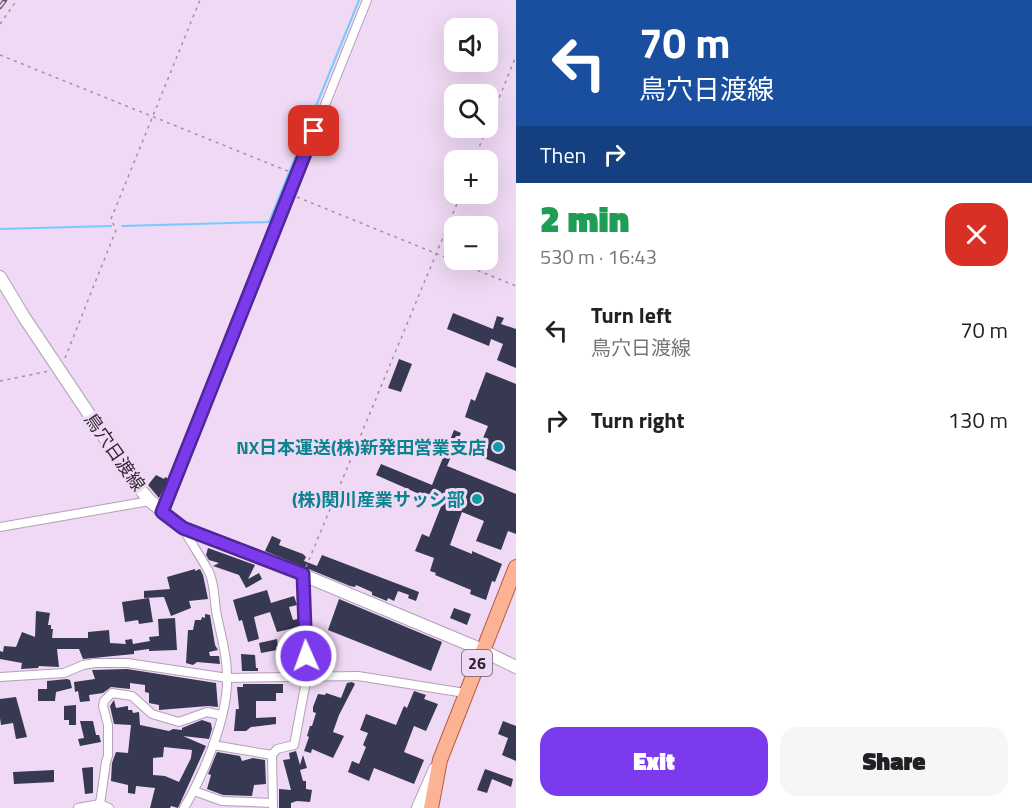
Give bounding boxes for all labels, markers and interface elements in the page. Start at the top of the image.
text: 70 m [639,10,731,74]
map controls [444,18,498,270]
button: sound [444,18,498,72]
icon: left [540,24,618,102]
text: 鳥穴日渡線 [639,68,774,109]
button: search [444,84,498,138]
pin [288,105,339,156]
icon: arrive [297,114,330,147]
text: Then [540,138,586,172]
icon: right [598,138,631,171]
button: + [444,150,498,204]
text: 2 min [540,191,629,246]
button: close [945,203,1008,266]
button: − [444,216,498,270]
text: 530 m · 16:43 [540,241,657,272]
text: Turn left [591,298,672,332]
text: 70 m [960,313,1008,347]
icon: left [540,314,573,347]
text: 鳥穴日渡線 [591,332,691,363]
text: Turn right [591,403,685,437]
text: 130 m [948,403,1008,437]
icon: right [540,404,573,437]
street label: 鳥穴日渡線 [78,407,152,497]
place label: NX日本運送(株)新発田営業支店 [236,434,486,461]
marker: NX日本運送(株)新発田営業支店 [491,440,505,454]
place label: (株)関川産業サッシ部 [292,486,465,513]
marker: (株)関川産業サッシ部 [470,492,484,506]
position arrow [274,624,338,688]
road number: 26 [462,650,492,676]
button: Exit [540,727,768,796]
button: Share [780,727,1008,796]

